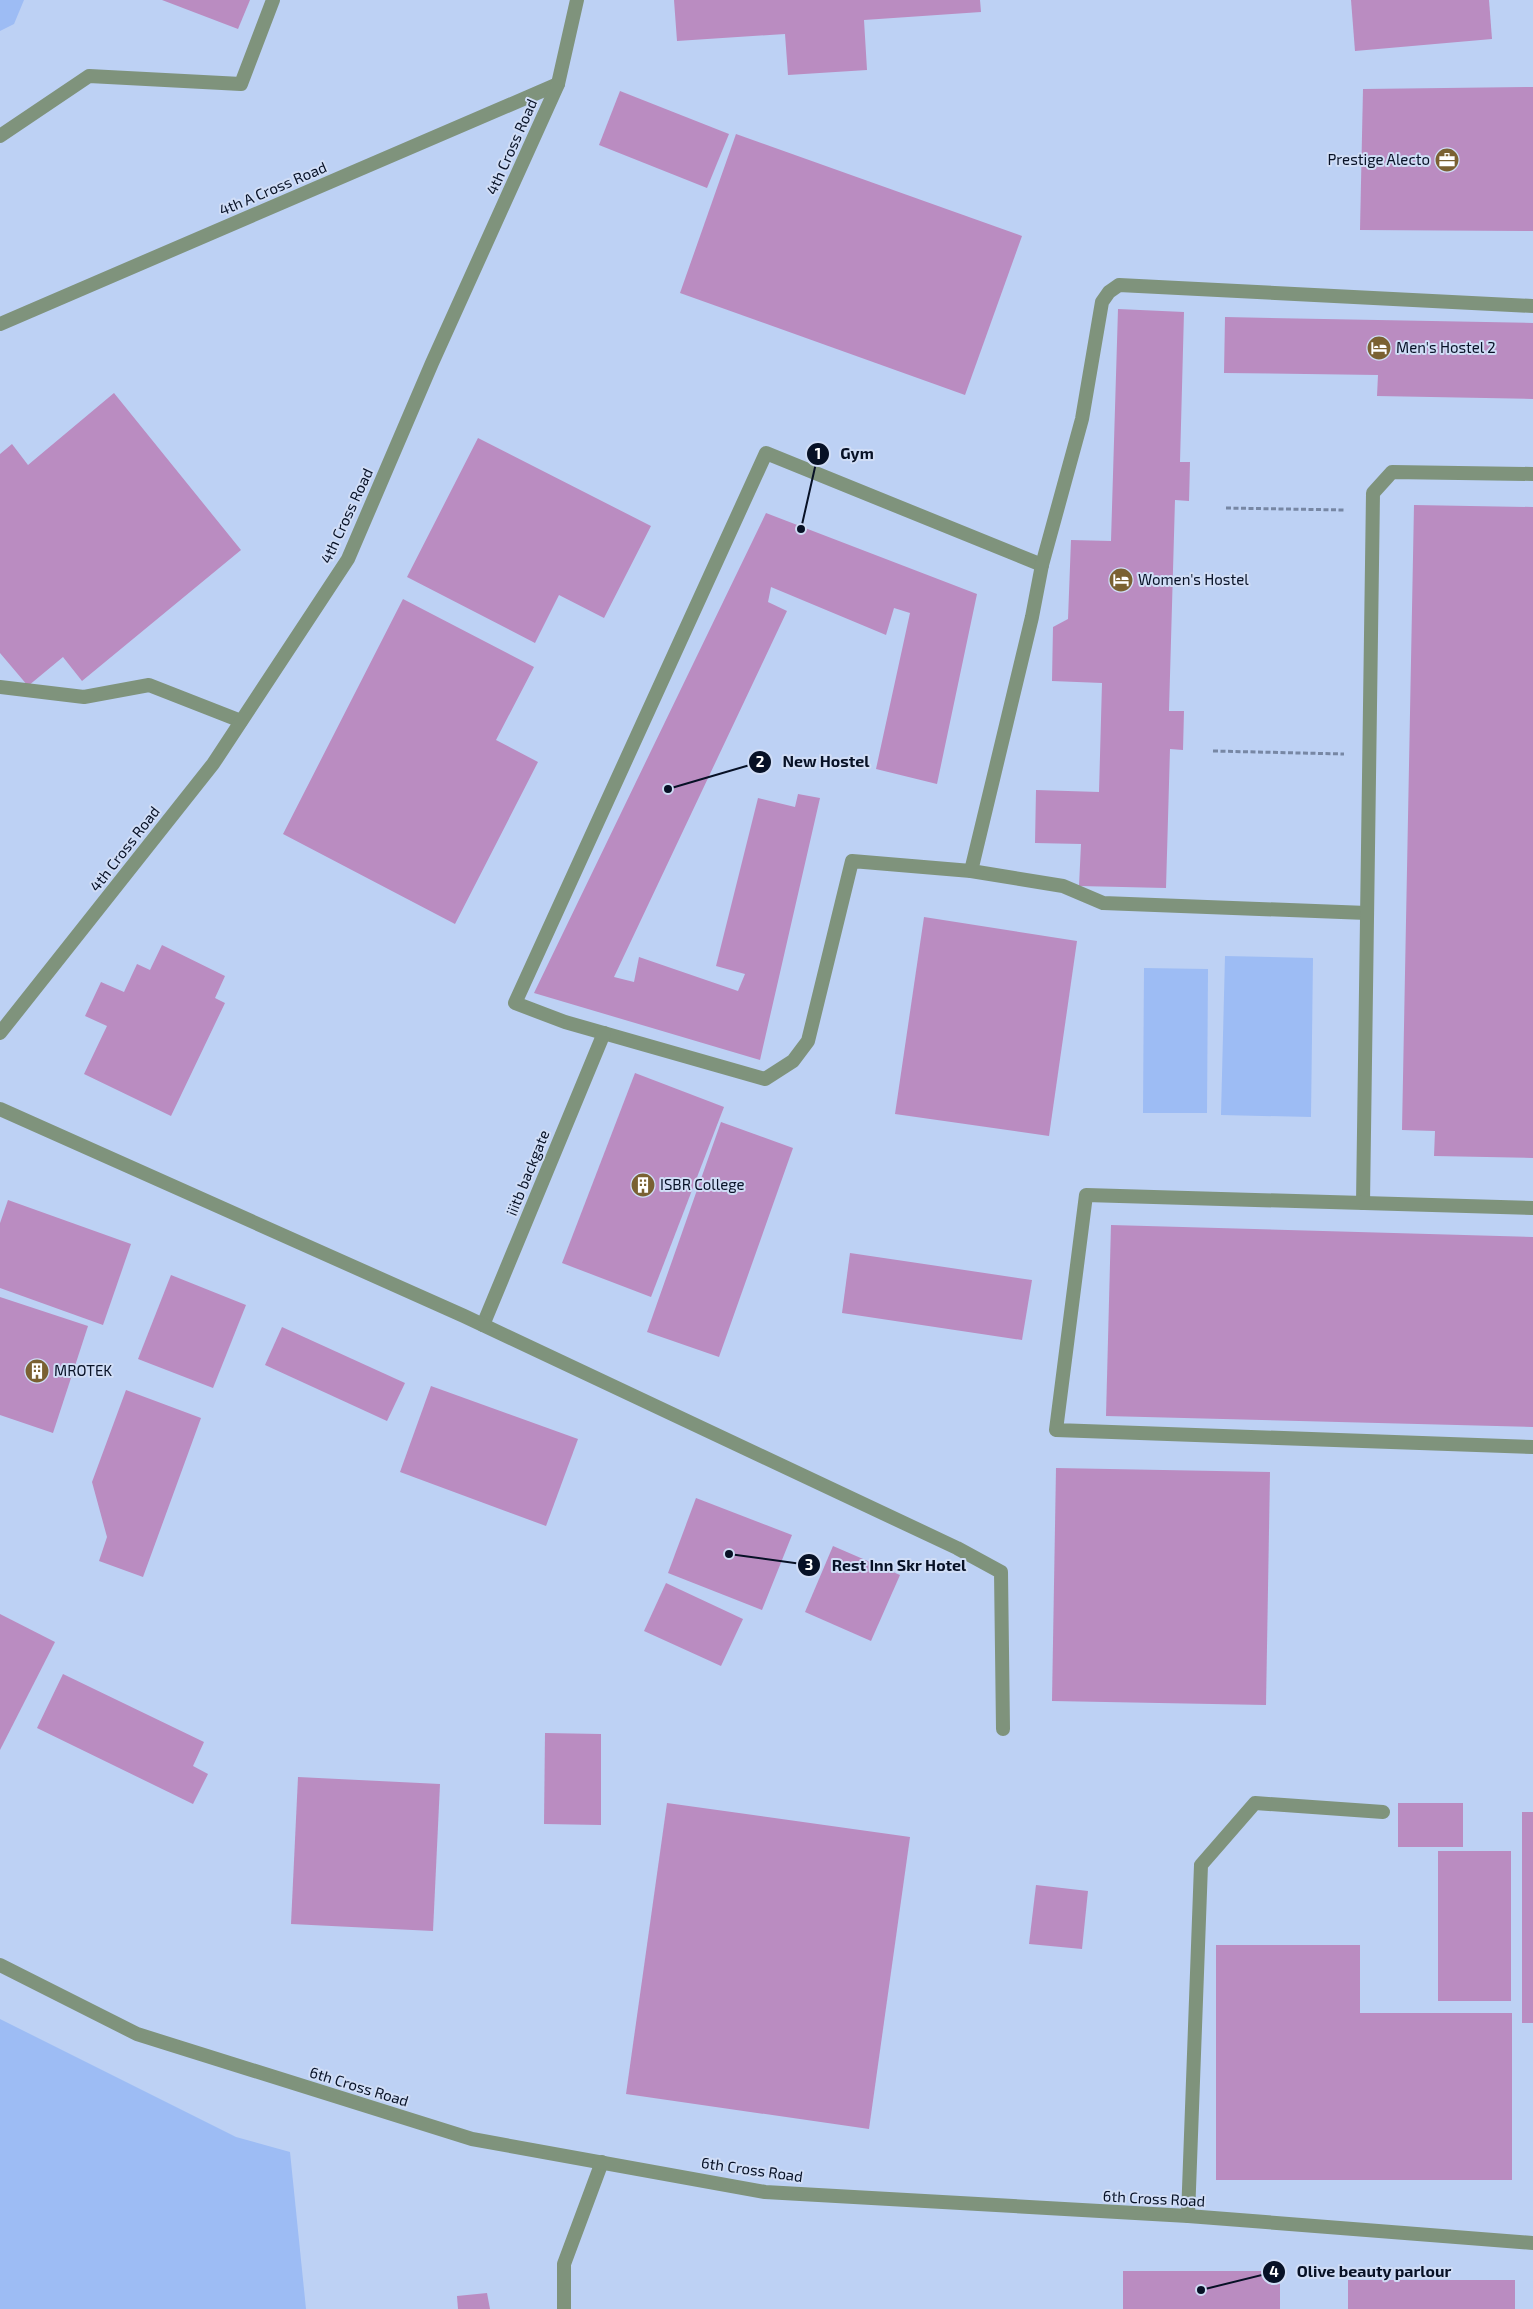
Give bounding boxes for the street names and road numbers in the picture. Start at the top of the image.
street label: 4th Cross Road [482,96,540,197]
street label: 4th A Cross Road [216,157,329,219]
street label: 4th Cross Road [316,465,376,566]
street label: 4th Cross Road [85,802,163,895]
street label: iiitb backgate [502,1127,552,1218]
street label: 6th Cross Road [308,2062,411,2110]
street label: 6th Cross Road [700,2153,804,2185]
street label: 6th Cross Road [1102,2186,1206,2210]

